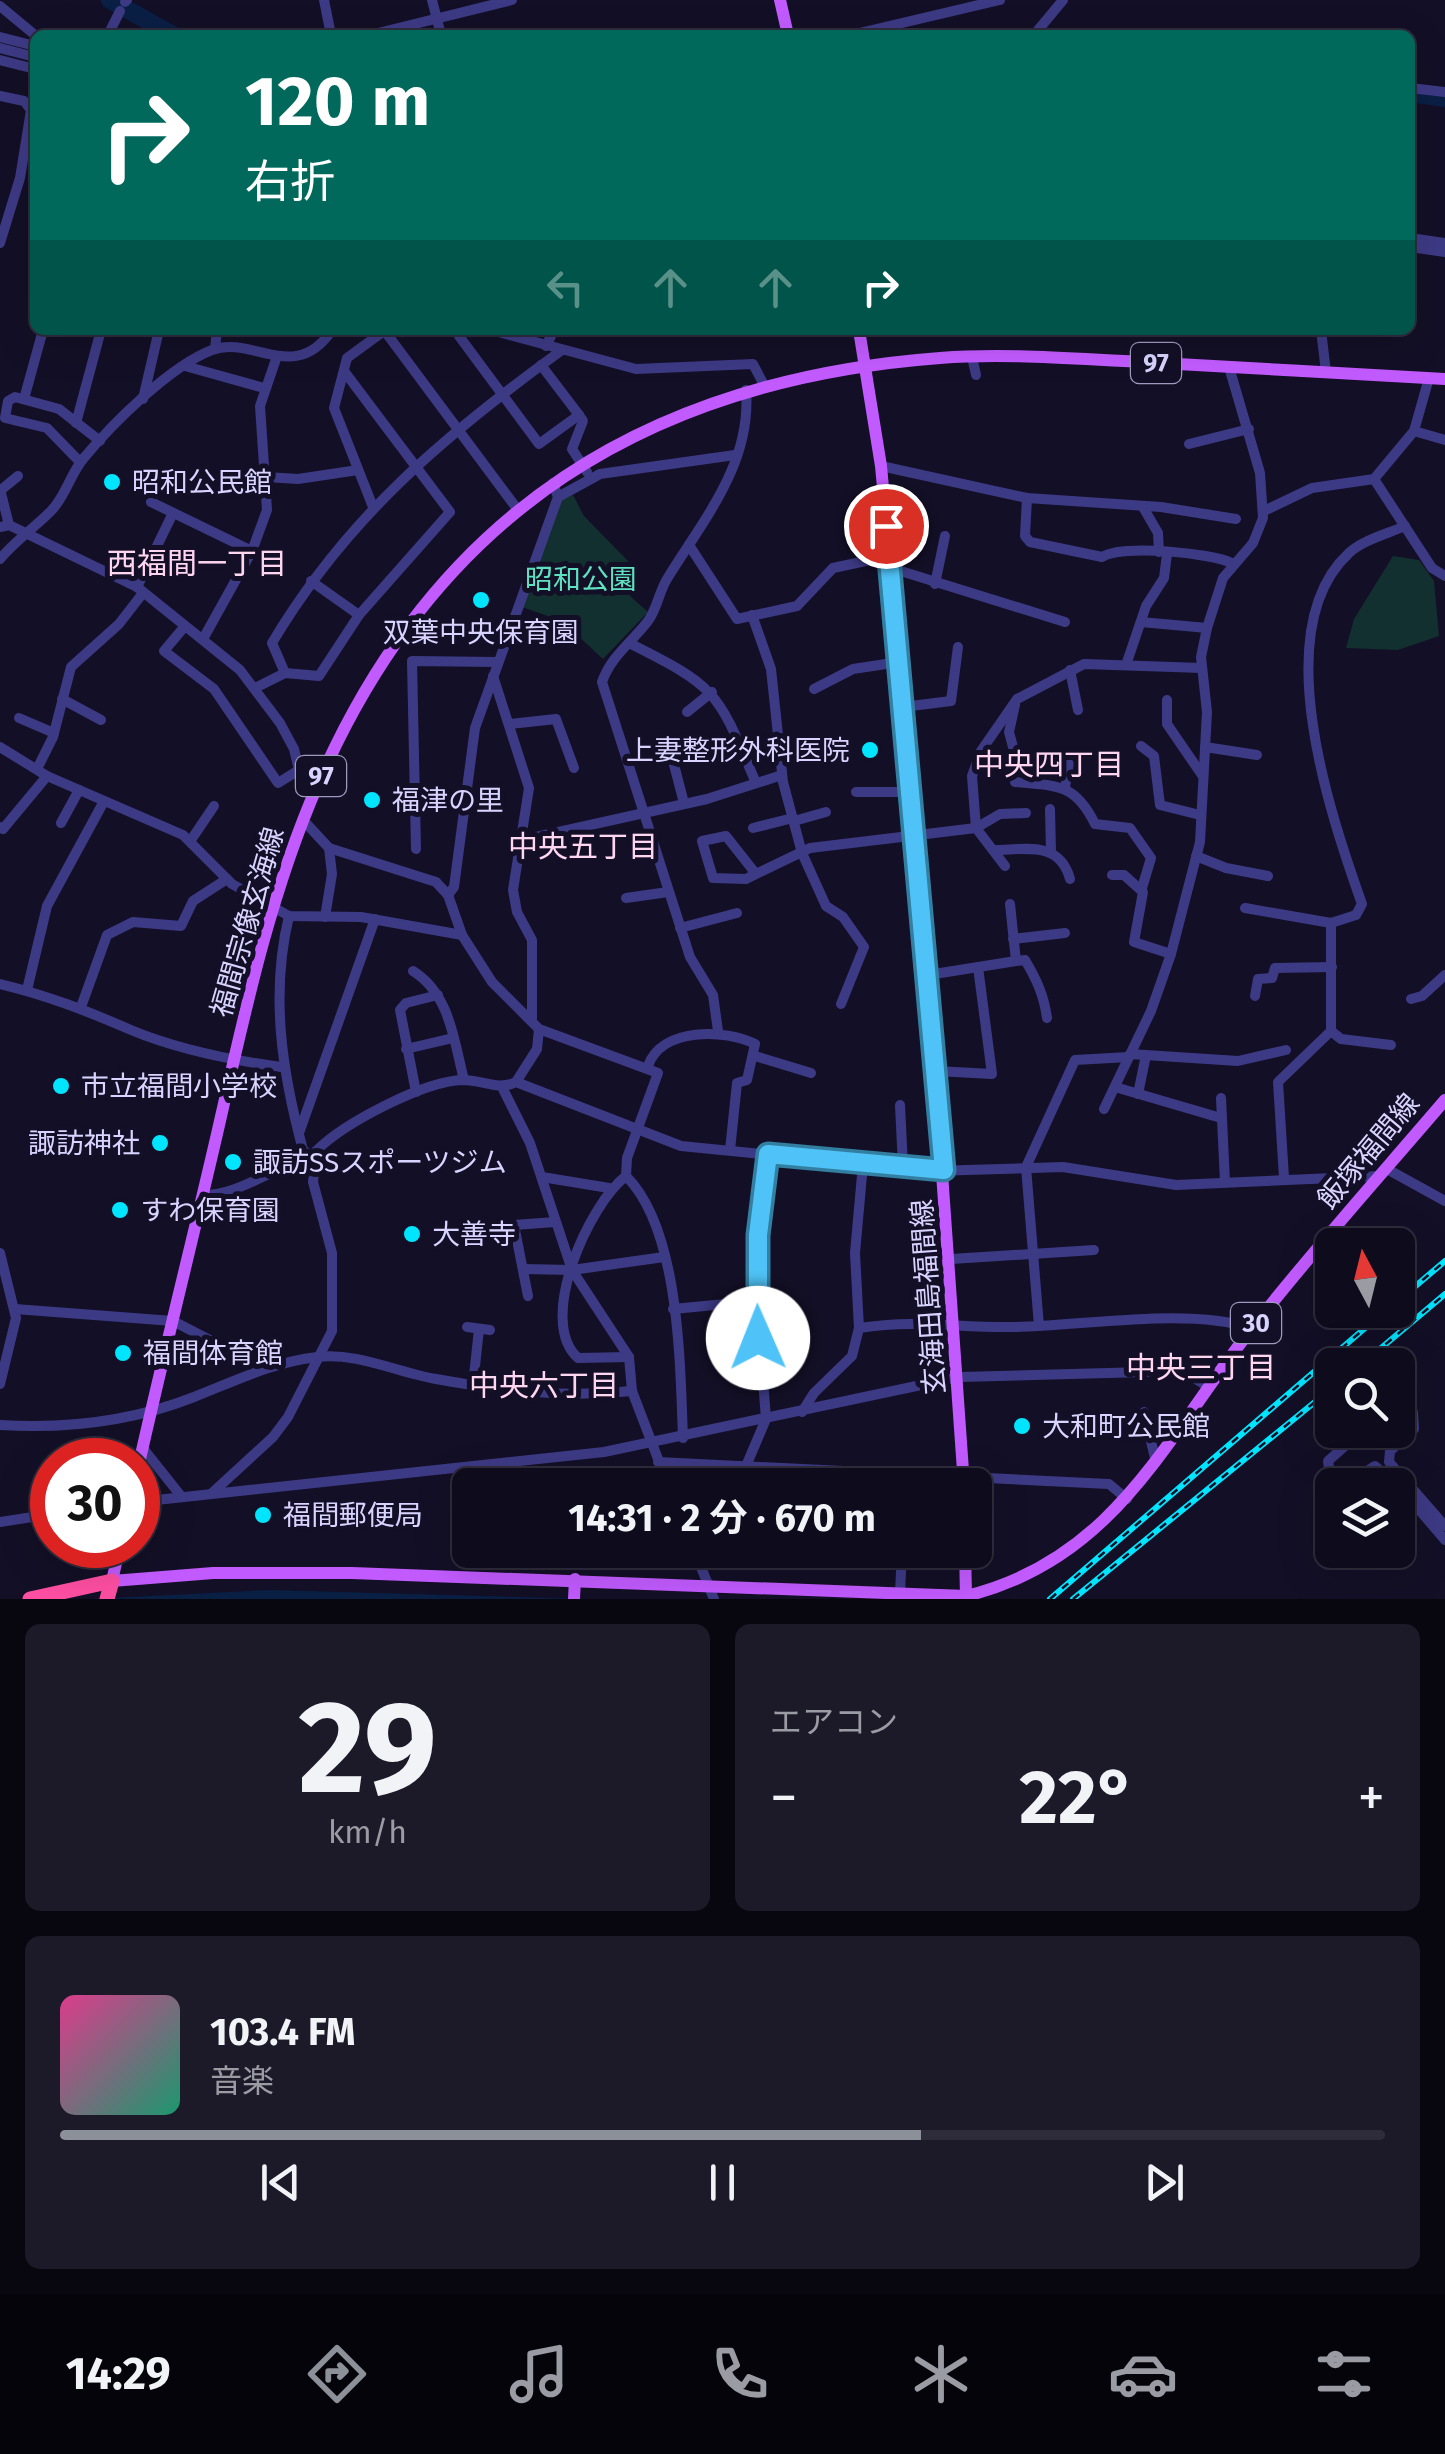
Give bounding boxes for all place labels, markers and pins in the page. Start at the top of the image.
place label: 昭和公民館 [132,466,272,499]
marker: 昭和公民館 [101,471,123,493]
pin [844,484,929,569]
marker: 双葉中央保育園 [470,589,492,611]
place label: 双葉中央保育園 [383,616,579,649]
place label: 上妻整形外科医院 [626,734,850,767]
marker: 上妻整形外科医院 [859,739,881,761]
place label: 福津の里 [392,784,504,817]
marker: 福津の里 [361,789,383,811]
place label: 市立福間小学校 [81,1070,277,1103]
marker: 市立福間小学校 [50,1075,72,1097]
place label: 諏訪神社 [28,1127,140,1160]
marker: 諏訪神社 [149,1132,171,1154]
place label: 諏訪SSスポーツジム [253,1146,507,1179]
marker: 諏訪SSスポーツジム [222,1151,244,1173]
place label: すわ保育園 [140,1194,280,1227]
marker: すわ保育園 [109,1199,131,1221]
place label: 大善寺 [432,1218,516,1251]
marker: 大善寺 [401,1223,423,1245]
place label: 福間体育館 [143,1337,283,1370]
marker: 福間体育館 [112,1342,134,1364]
place label: 大和町公民館 [1042,1410,1210,1443]
marker: 大和町公民館 [1011,1415,1033,1437]
place label: 福間郵便局 [283,1499,423,1532]
marker: 福間郵便局 [252,1504,274,1526]

